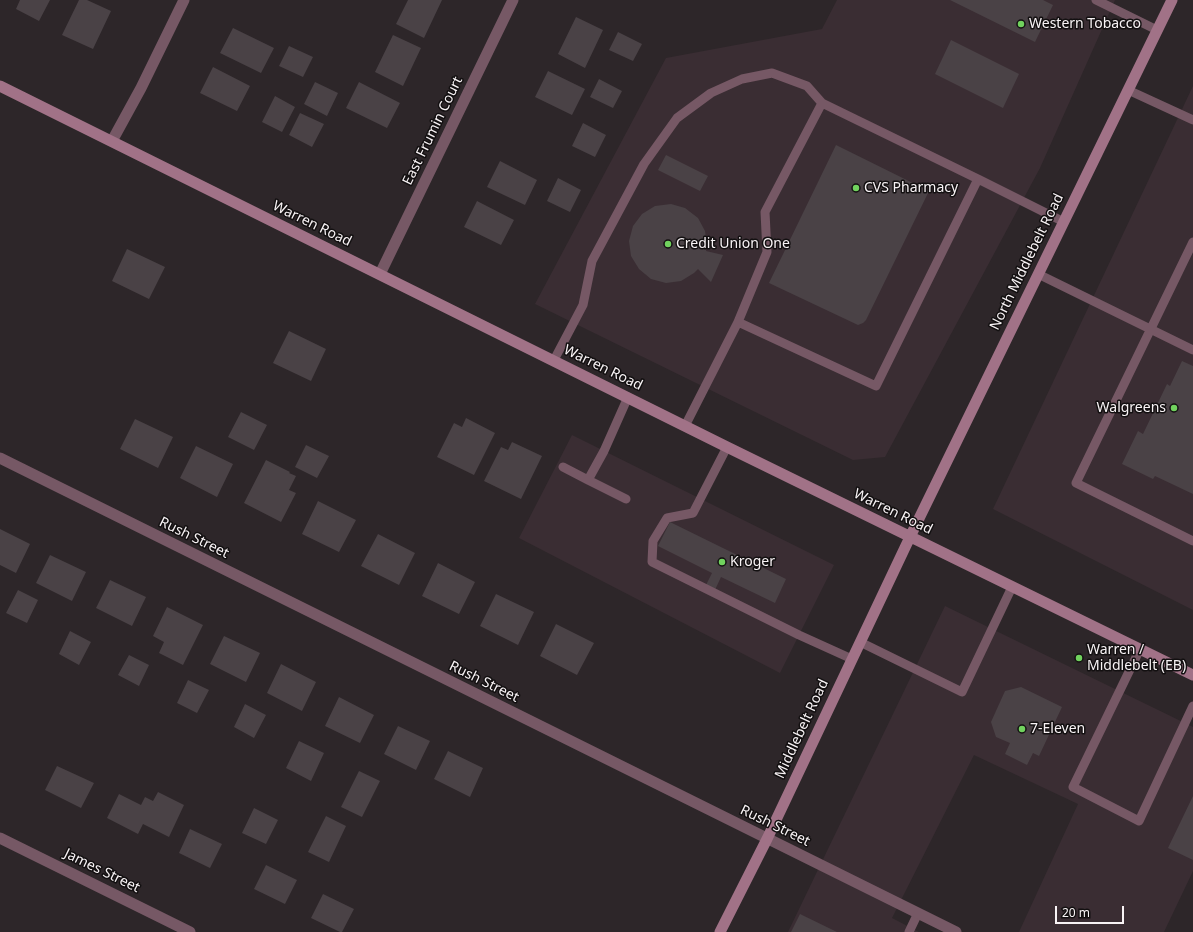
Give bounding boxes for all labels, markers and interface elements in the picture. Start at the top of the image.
place label: Western Tobacco [1029,16,1141,32]
marker: Western Tobacco [1016,19,1026,29]
street label: East Frumin Court [399,74,467,188]
place label: CVS Pharmacy [864,180,958,196]
marker: CVS Pharmacy [851,183,861,193]
street label: North Middlebelt Road [987,191,1067,333]
street label: Warren Road [270,198,354,250]
place label: Credit Union One [676,236,790,252]
marker: Credit Union One [663,239,673,249]
street label: Warren Road [561,342,645,394]
place label: Walgreens [1097,400,1166,416]
marker: Walgreens [1169,403,1179,413]
street label: Warren Road [851,486,935,538]
street label: Rush Street [156,514,232,562]
place label: Kroger [730,554,775,570]
marker: Kroger [717,557,727,567]
place label: Warren / Middlebelt (EB) [1087,642,1186,674]
marker: Warren / Middlebelt (EB) [1074,653,1084,663]
street label: Rush Street [446,658,522,706]
street label: Middlebelt Road [772,677,832,781]
place label: 7-Eleven [1030,721,1085,737]
marker: 7-Eleven [1017,724,1027,734]
street label: Rush Street [737,802,813,850]
street label: James Street [61,845,143,897]
scale bar [1057,898,1126,924]
text: 20 m [1062,904,1090,921]

